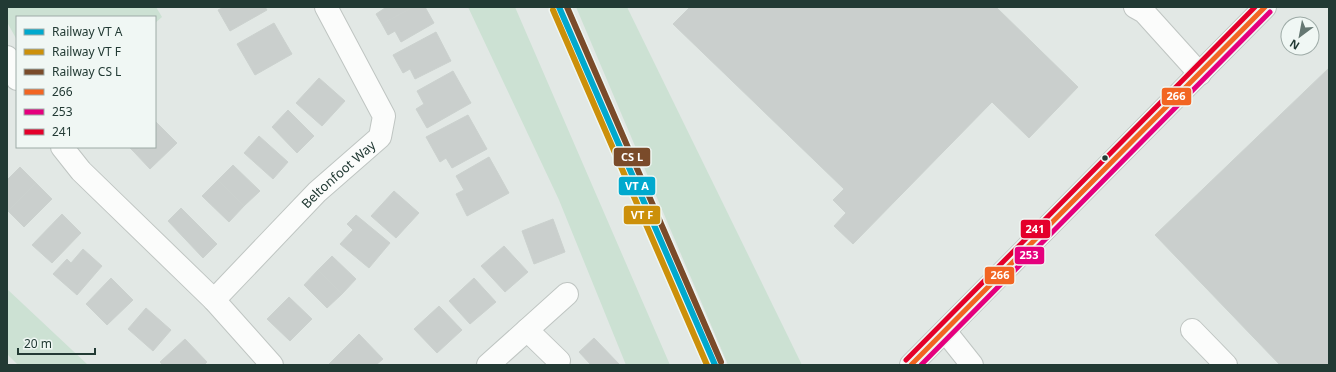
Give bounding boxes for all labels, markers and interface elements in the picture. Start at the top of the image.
legend [16,16,156,148]
north arrow [1280,16,1320,56]
text: Railway VT A [52,23,123,40]
text: N [1287,36,1302,54]
text: Railway VT F [52,43,121,60]
text: Railway CS L [52,63,121,80]
text: 266 [52,83,73,100]
line badge: 266 [1161,87,1192,106]
text: 266 [1167,88,1185,103]
text: 253 [52,103,73,120]
text: 241 [52,123,73,140]
street label: Beltonfoot Way [297,136,379,212]
line badge: CS L [613,147,651,167]
text: CS L [621,149,643,164]
unlabelled marker [1100,153,1110,163]
line badge: VT A [618,176,656,196]
text: VT A [625,178,649,193]
line badge: VT F [623,205,661,225]
text: VT F [631,207,653,222]
line badge: 241 [1020,219,1051,239]
text: 241 [1026,221,1044,236]
line badge: 253 [1014,246,1045,265]
text: 253 [1020,247,1038,262]
line badge: 266 [984,266,1015,285]
text: 266 [991,267,1009,282]
scale bar [18,330,95,356]
text: 20 m [24,335,52,352]

